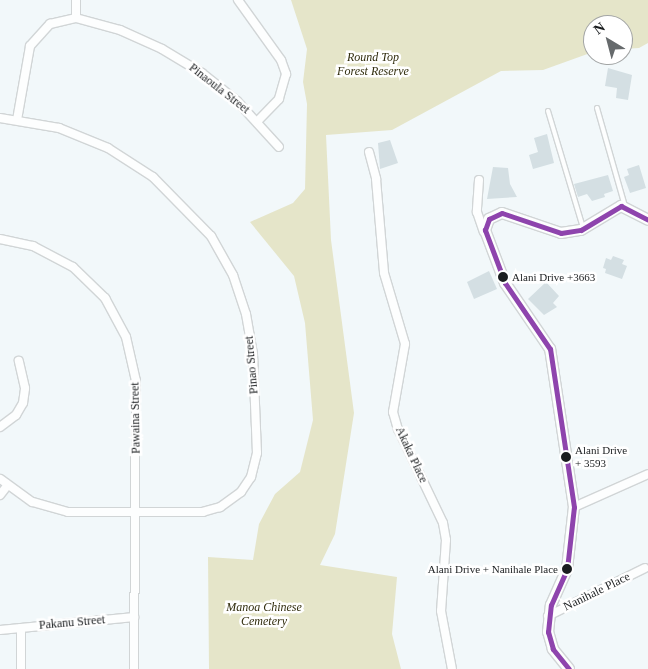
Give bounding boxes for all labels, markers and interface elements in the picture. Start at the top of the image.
north arrow [583,15,633,65]
text: N [591,19,608,37]
park label: Round Top Forest Reserve [337,51,409,79]
street label: Pinaoula Street [186,61,252,117]
place label: Alani Drive +3663 [512,270,595,284]
marker: Alani Drive +3663 [498,272,508,282]
street label: Pinao Street [242,335,262,395]
street label: Pawaina Street [128,382,144,454]
street label: Akaka Place [392,425,430,485]
place label: Alani Drive + 3593 [575,444,627,470]
marker: Alani Drive + 3593 [561,452,571,462]
place label: Alani Drive + Nanihale Place [428,562,558,576]
marker: Alani Drive + Nanihale Place [562,564,572,574]
street label: Nanihale Place [561,570,633,614]
park label: Manoa Chinese Cemetery [226,601,302,629]
street label: Pakanu Street [38,613,106,633]

